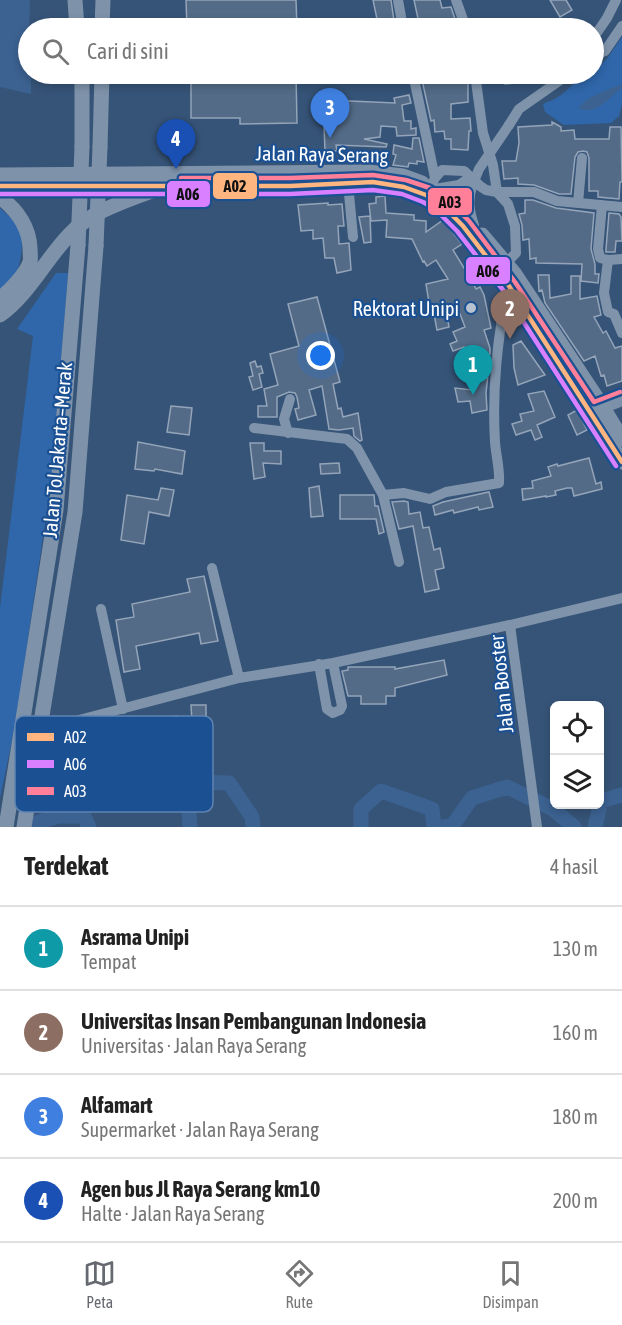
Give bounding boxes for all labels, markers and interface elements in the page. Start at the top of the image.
search box [18,18,604,84]
icon: search [39,35,72,68]
text: Cari di sini [87,38,169,64]
pin: 3 [310,88,350,138]
pin: 4 [156,120,195,169]
street label: Jalan Raya Serang [255,141,389,167]
line badge: A02 [212,172,258,200]
text: A02 [223,177,246,195]
line badge: A06 [166,180,211,208]
text: A06 [176,185,200,203]
line badge: A03 [427,187,473,216]
text: A03 [438,193,461,211]
line badge: A06 [465,256,511,285]
text: A06 [476,262,500,280]
pin: 2 [490,290,530,339]
place label: Rektorat Unipi [353,297,459,320]
marker: Rektorat Unipi [464,301,478,315]
your location [306,341,335,370]
pin: 1 [454,346,492,395]
street label: Jalan Tol Jakarta–Merak [38,361,76,539]
street label: Jalan Booster [484,633,518,734]
map controls [550,701,604,809]
button: locate [550,701,604,755]
legend [15,716,213,812]
text: A02 [64,728,87,746]
text: A06 [64,755,87,773]
button: layers [550,755,604,809]
text: A03 [64,782,87,800]
text: Terdekat [24,851,108,881]
text: 4 hasil [550,855,598,878]
text: Asrama Unipi [81,924,189,950]
text: 1 [39,937,48,960]
text: 130 m [553,937,598,960]
text: Tempat [81,950,137,973]
text: Universitas Insan Pembangunan Indonesia [81,1008,426,1034]
text: 2 [39,1021,48,1044]
text: 160 m [553,1021,598,1044]
text: Universitas · Jalan Raya Serang [81,1034,306,1057]
text: Alfamart [81,1092,153,1118]
text: 3 [39,1105,48,1128]
text: 180 m [553,1105,598,1128]
text: Supermarket · Jalan Raya Serang [81,1118,319,1141]
text: Agen bus Jl Raya Serang km10 [81,1176,320,1202]
text: 4 [39,1189,48,1212]
text: 200 m [553,1189,598,1212]
text: Halte · Jalan Raya Serang [81,1202,264,1225]
tab: Peta [83,1257,116,1311]
tab: Rute [283,1257,316,1311]
tab: Disimpan [482,1257,539,1311]

